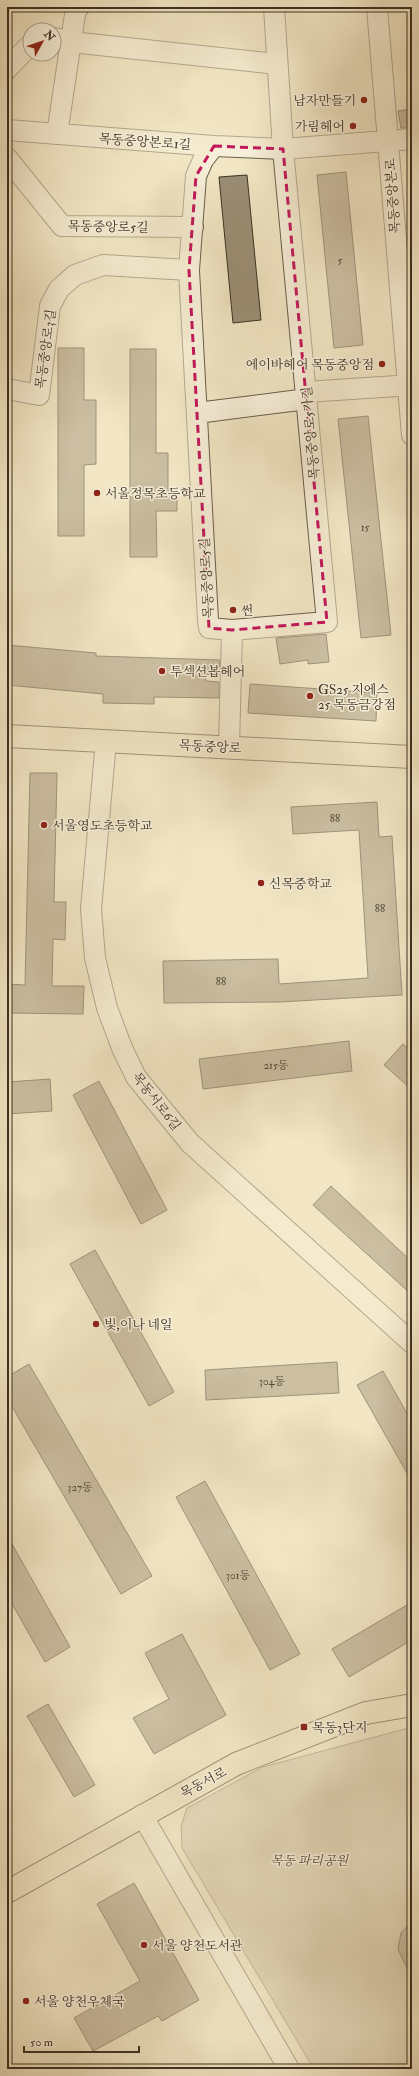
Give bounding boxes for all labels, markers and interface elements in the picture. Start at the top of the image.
north arrow [22,22,62,62]
text: N [40,27,58,45]
place label: 남자만들기 [293,93,356,109]
marker: 남자만들기 [359,95,369,105]
place label: 가림헤어 [295,119,345,135]
marker: 가림헤어 [348,121,358,131]
street label: 목동중앙본로1길 [98,131,192,153]
street label: 목동중앙본로 [382,157,404,234]
street label: 목동중앙로5길 [67,218,149,236]
house number: 5 [338,254,343,267]
street label: 목동중앙로3길 [32,308,60,390]
place label: 에이바헤어 목동중앙점 [246,357,374,373]
marker: 에이바헤어 목동중앙점 [377,359,387,369]
street label: 목동중앙로5가길 [299,386,323,480]
place label: 서울정목초등학교 [105,486,206,502]
marker: 서울정목초등학교 [92,488,102,498]
house number: 15 [361,521,370,534]
street label: 목동중앙로5길 [197,537,217,619]
place label: 썬 [241,603,254,619]
marker: 썬 [228,605,238,615]
place label: 투섹션봅헤어 [170,664,245,680]
marker: 투섹션봅헤어 [157,666,167,676]
place label: GS25 지에스 25 목동금강점 [318,682,396,713]
marker: GS25 지에스 25 목동금강점 [305,691,315,701]
street label: 목동중앙로 [178,737,242,757]
house number: 88 [330,812,340,825]
place label: 서울영도초등학교 [52,818,153,834]
marker: 서울영도초등학교 [39,820,49,830]
place label: 신목중학교 [269,876,332,892]
marker: 신목중학교 [256,878,266,888]
house number: 88 [375,902,385,915]
house number: 88 [216,975,226,988]
house number: 215동 [264,1059,289,1072]
street label: 목동서로6길 [129,1069,184,1134]
place label: 빛,이나 네일 [104,1317,173,1333]
marker: 빛,이나 네일 [91,1319,101,1329]
house number: 304동 [259,1375,286,1388]
house number: 327동 [67,1481,93,1494]
house number: 301동 [226,1569,251,1582]
place label: 목동3단지 [312,1720,367,1736]
marker: 목동3단지 [299,1722,309,1732]
street label: 목동서로 [178,1764,230,1802]
park label: 목동 파리공원 [270,1853,349,1869]
place label: 서울 양천도서관 [152,1938,243,1954]
marker: 서울 양천도서관 [139,1940,149,1950]
place label: 서울 양천우체국 [34,1994,125,2010]
marker: 서울 양천우체국 [21,1996,31,2006]
scale bar [24,2028,139,2054]
text: 50 m [30,2035,54,2050]

